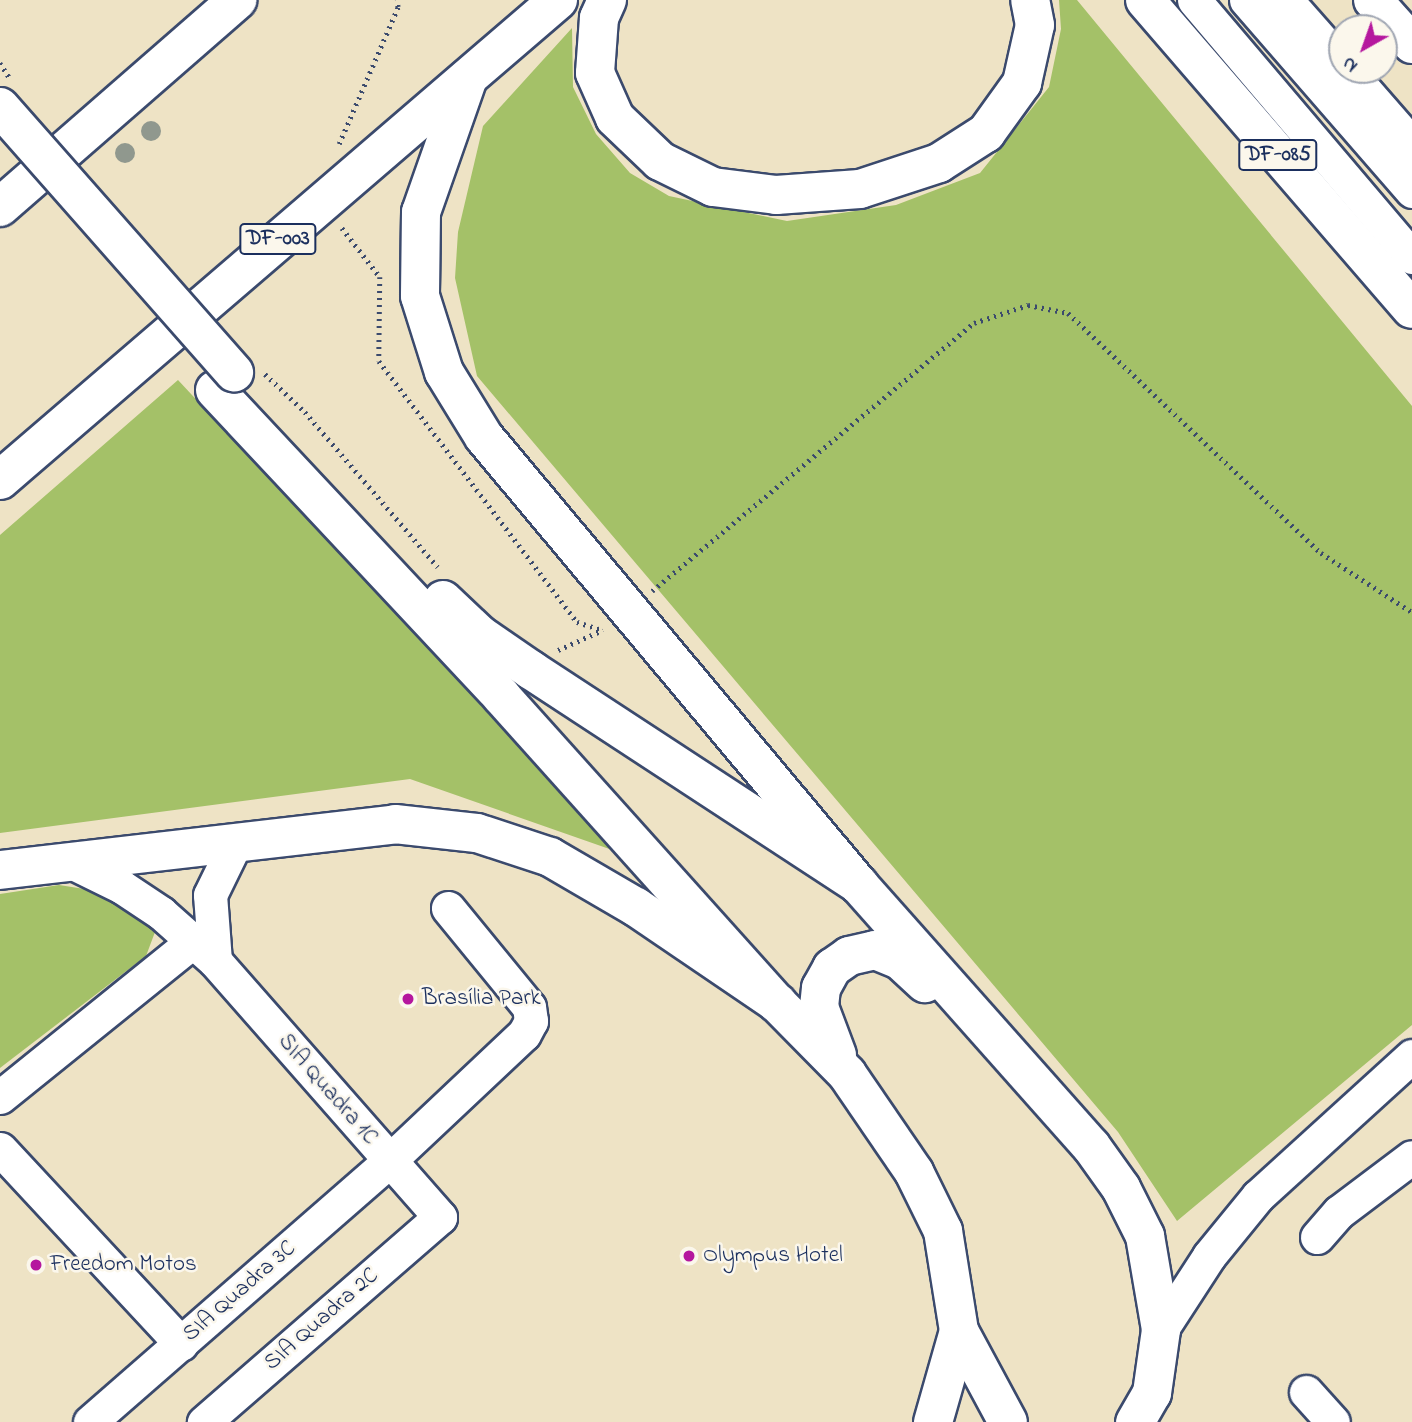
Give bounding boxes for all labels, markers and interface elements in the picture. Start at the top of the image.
north arrow [1328,14,1398,84]
text: N [1337,49,1364,78]
road number: DF-085 [1238,138,1318,172]
road number: DF-003 [238,222,318,256]
place label: Brasília Park [422,985,541,1013]
marker: Brasília Park [400,991,416,1007]
street label: SIA Quadra 1C [271,1029,383,1151]
street label: SIA Quadra 3C [178,1235,302,1349]
place label: Olympus Hotel [703,1242,843,1270]
marker: Olympus Hotel [681,1248,697,1264]
place label: Freedom Motos [50,1251,197,1279]
marker: Freedom Motos [28,1257,44,1273]
street label: SIA Quadra 2C [259,1263,385,1377]

